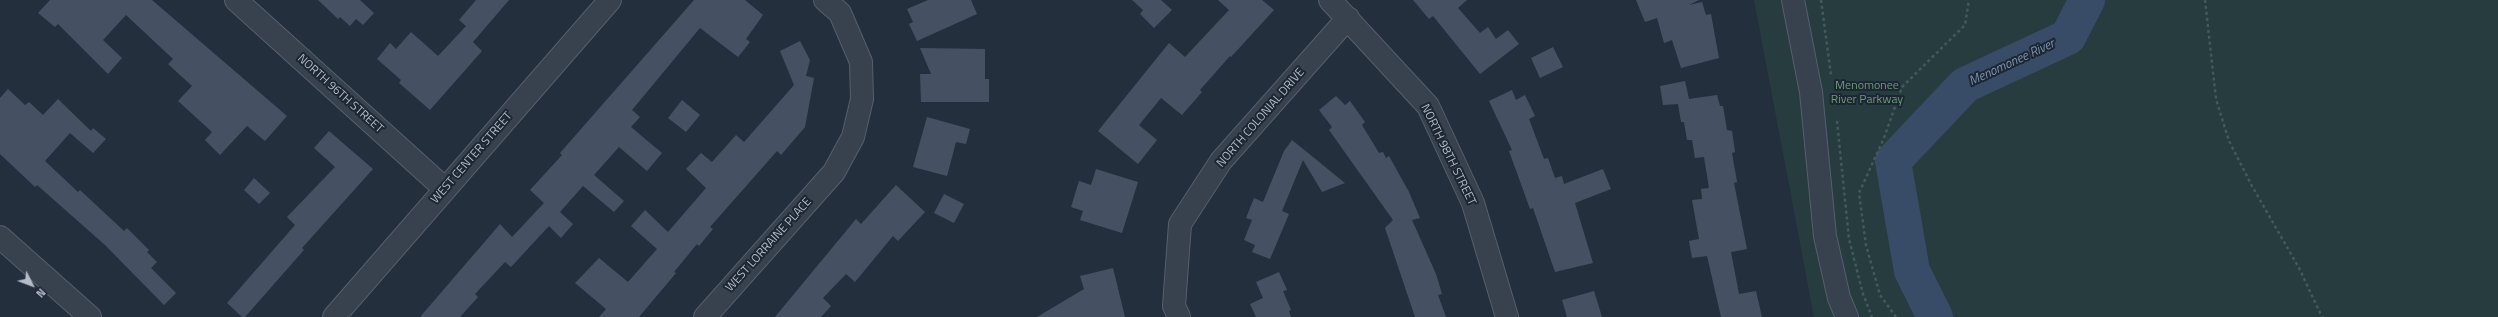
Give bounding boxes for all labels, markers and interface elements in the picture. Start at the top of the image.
water label: Menomonee River [1967,36,2057,90]
street label: NORTH 96TH STREET [294,52,386,136]
street label: NORTH COLONIAL DRIVE [1214,66,1308,170]
park label: Menomonee River Parkway [1831,79,1903,107]
street label: NORTH 98TH STREET [1417,102,1479,208]
street label: WEST CENTER STREET [428,109,516,207]
street label: WEST LORRAINE PLACE [723,195,815,295]
north arrow [12,265,52,305]
text: N [32,285,49,301]

